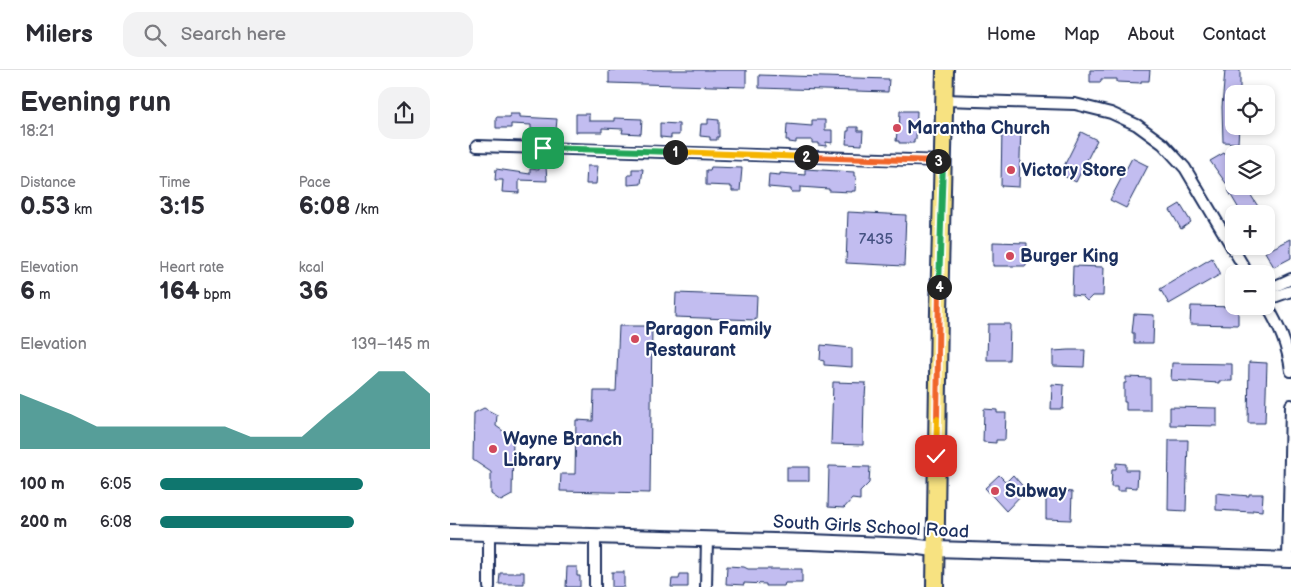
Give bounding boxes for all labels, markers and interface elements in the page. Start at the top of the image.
search box [123,12,473,57]
text: Milers [25,20,93,49]
icon: search [141,21,169,49]
text: Search here [181,23,286,46]
text: Home [987,24,1036,45]
text: Map [1064,24,1100,45]
text: About [1128,24,1175,45]
text: Contact [1203,24,1266,45]
map controls [1225,85,1275,315]
button: locate [1225,85,1275,135]
text: Evening run [20,86,171,119]
button: share [378,87,430,139]
place label: Marantha Church [907,118,1050,139]
text: 18:21 [20,122,54,141]
marker: Marantha Church [891,122,903,134]
pin [522,127,564,169]
icon: arrive [529,134,557,162]
pin: 1 [662,140,688,164]
text: 1 [673,144,678,161]
pin: 2 [794,144,818,170]
button: layers [1225,145,1275,195]
pin: 3 [926,148,950,174]
text: 2 [802,149,811,166]
text: 3 [934,153,943,170]
place label: Victory Store [1021,160,1126,181]
marker: Victory Store [1005,164,1017,176]
text: Distance [20,174,76,191]
text: Time [159,174,190,191]
text: Pace [299,174,331,191]
text: 0.53 [20,191,70,222]
text: 3:15 [159,191,205,222]
text: 6:08 [299,191,350,222]
text: km [70,201,92,218]
text: /km [350,201,379,218]
button: + [1225,205,1275,255]
house number: 7435 [859,230,893,249]
place label: Burger King [1020,246,1119,267]
marker: Burger King [1004,250,1016,262]
text: Elevation [20,259,78,276]
text: Heart rate [159,259,224,276]
text: kcal [299,259,324,276]
button: − [1225,265,1275,315]
pin: 4 [926,274,952,300]
text: 6 [20,276,35,307]
text: 164 [159,276,200,307]
text: 36 [299,276,328,307]
text: 4 [935,279,944,296]
text: m [35,286,51,303]
text: bpm [200,286,231,303]
place label: Paragon Family Restaurant [645,319,772,361]
marker: Paragon Family Restaurant [629,333,641,345]
text: Elevation [20,335,87,354]
text: 139–145 m [352,335,430,354]
place label: Wayne Branch Library [503,429,622,471]
pin [915,435,957,477]
icon: check [922,442,950,470]
marker: Wayne Branch Library [487,443,499,455]
text: 100 m [20,475,65,494]
text: 6:05 [100,475,132,494]
place label: Subway [1005,481,1068,502]
marker: Subway [989,485,1001,497]
street label: South Girls School Road [772,511,970,543]
text: 200 m [20,513,67,532]
text: 6:08 [100,513,132,532]

